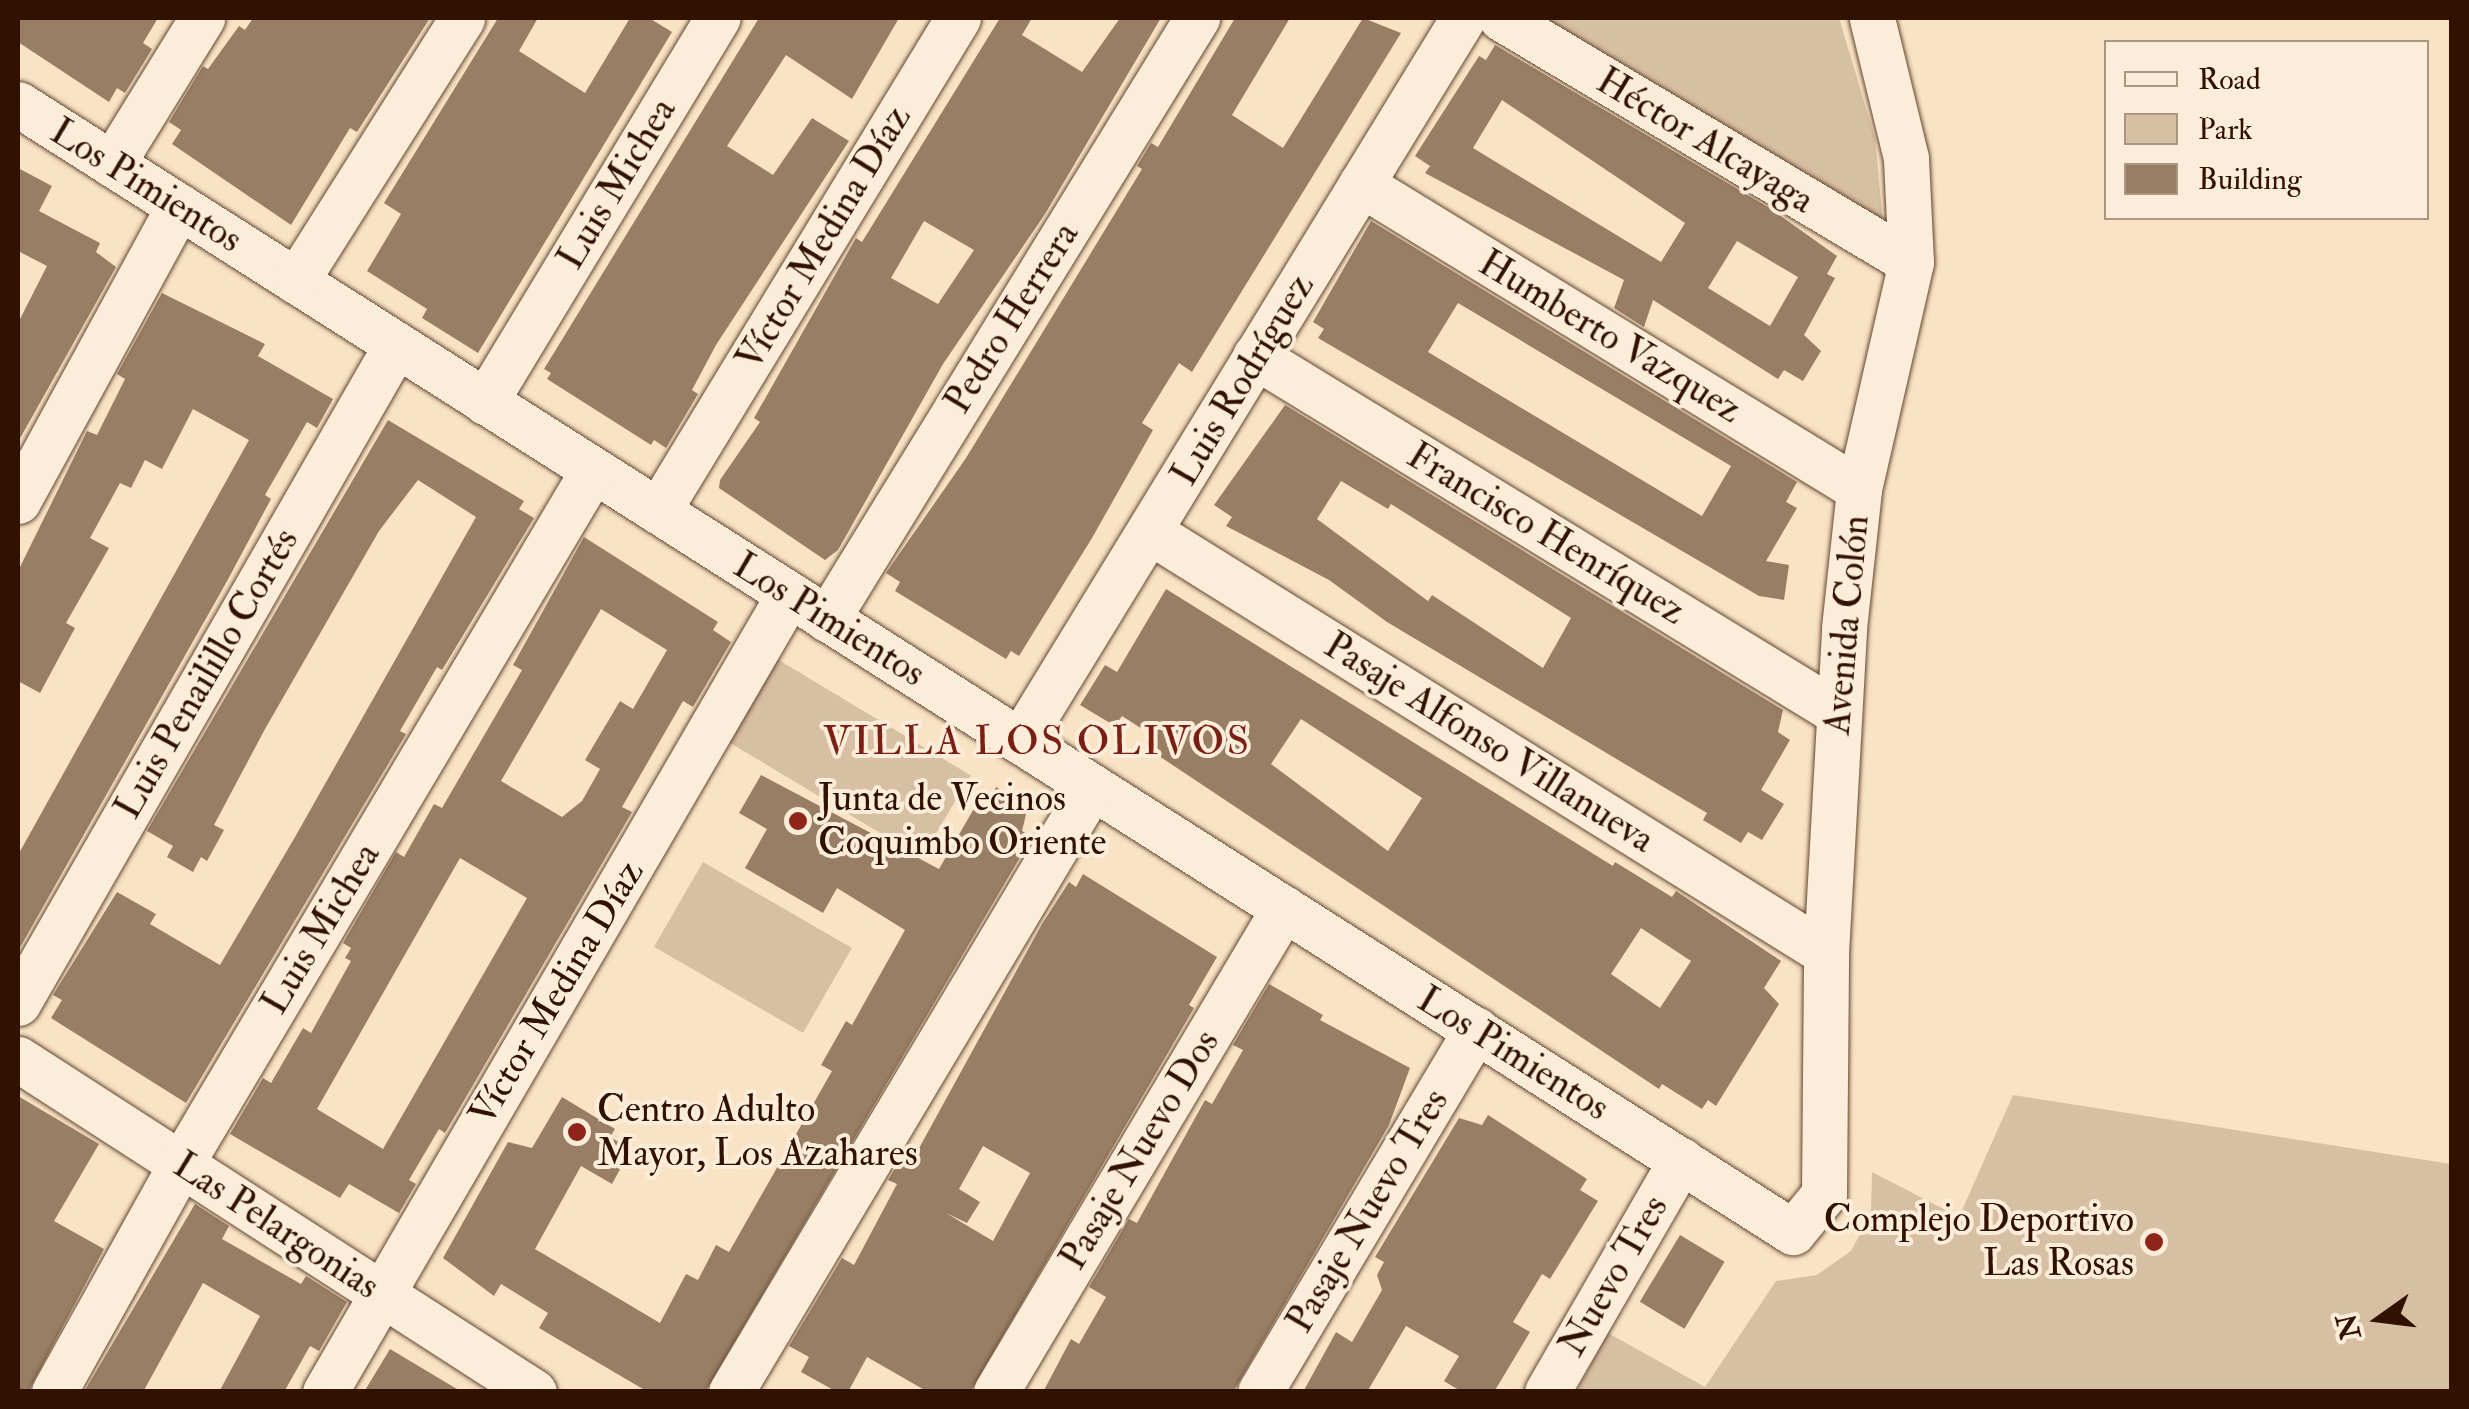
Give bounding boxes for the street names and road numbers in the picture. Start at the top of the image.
street label: Héctor Alcayaga [1588,58,1822,224]
street label: Luis Michea [548,90,686,278]
street label: Víctor Medina Díaz [727,97,921,379]
street label: Los Pimientos [42,109,250,263]
street label: Pedro Herrera [935,214,1089,422]
street label: Humberto Vazquez [1470,241,1750,433]
street label: Luis Rodríguez [1162,266,1324,494]
street label: Francisco Henríquez [1399,433,1693,635]
street label: Avenida Colón [1815,513,1879,737]
street label: Luis Penailillo Cortés [105,521,309,827]
street label: Los Pimientos [725,543,933,697]
street label: Pasaje Alfonso Villanueva [1316,623,1662,863]
street label: Luis Michea [252,835,390,1023]
street label: Víctor Medina Díaz [460,852,654,1134]
street label: Los Pimientos [1409,977,1617,1131]
street label: Pasaje Nuevo Dos [1051,1022,1229,1278]
street label: Pasaje Nuevo Tres [1277,1081,1459,1341]
street label: Las Pelargonias [165,1143,387,1309]
street label: Nuevo Tres [1550,1187,1678,1365]

